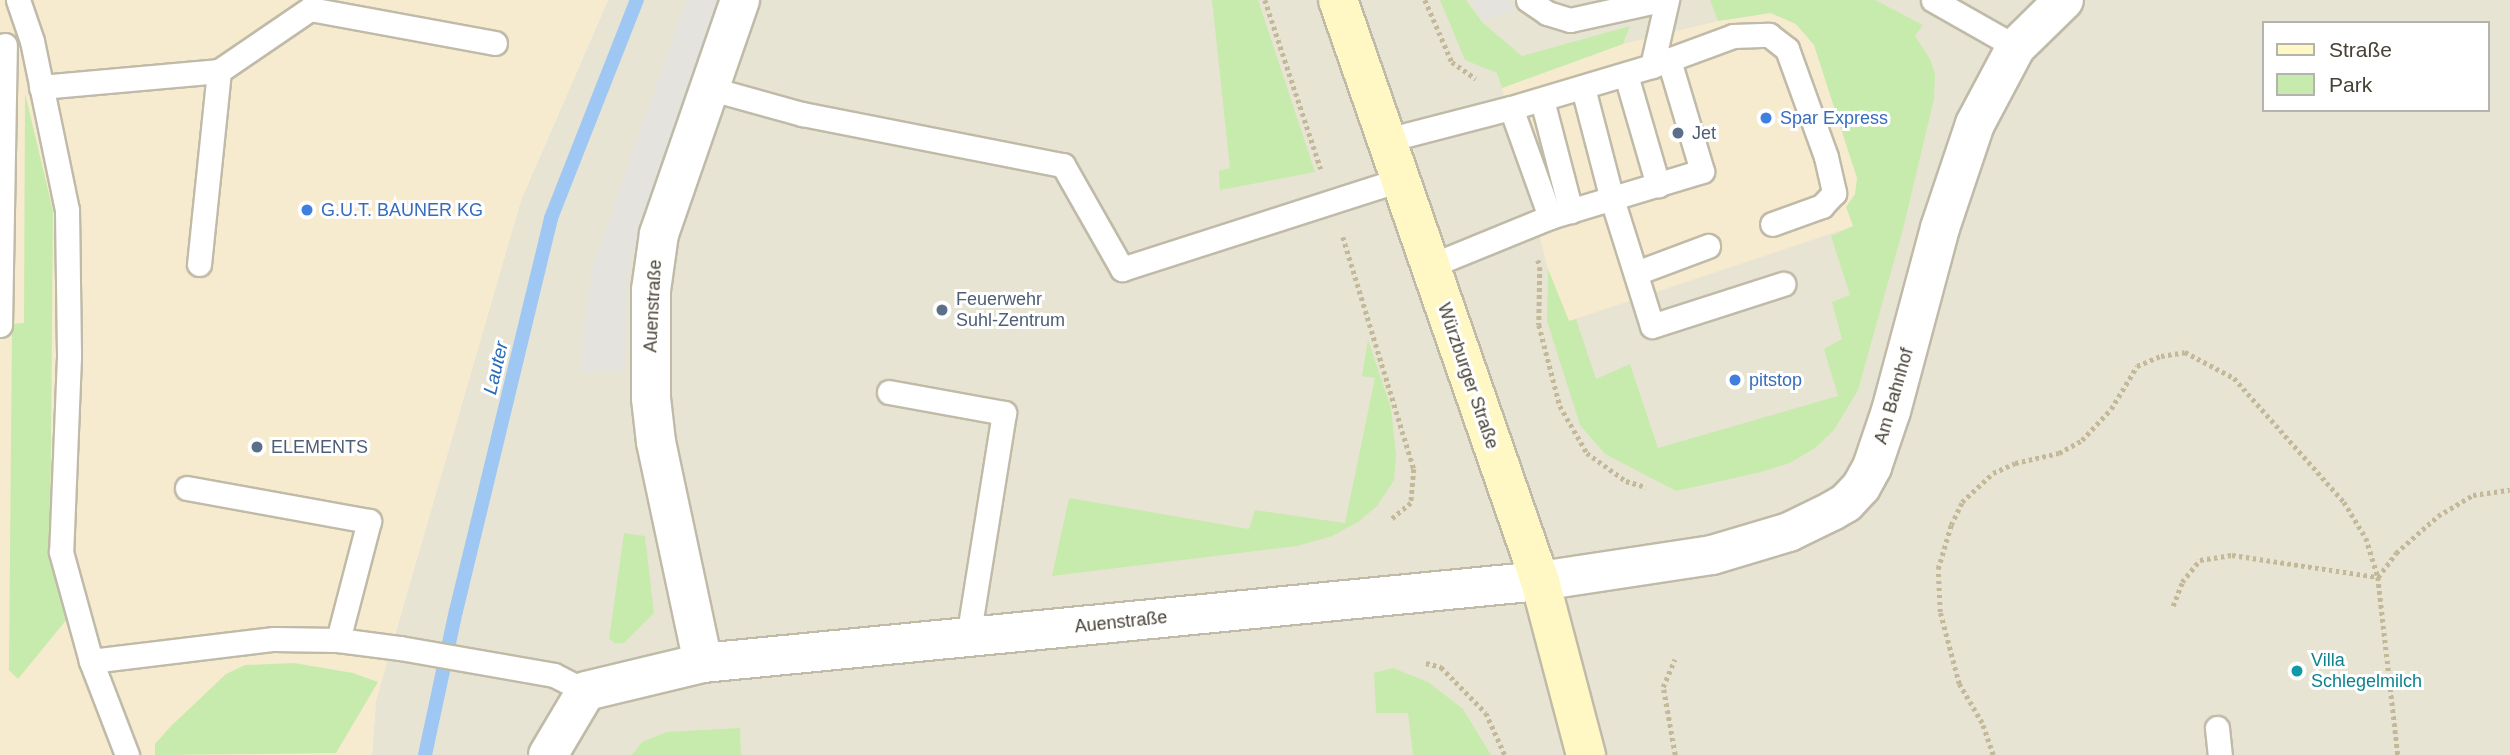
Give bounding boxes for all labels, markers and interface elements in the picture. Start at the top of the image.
legend [2262,21,2489,112]
text: Straße [2329,38,2392,61]
text: Park [2329,73,2372,96]
place label: Spar Express [1780,107,1888,129]
marker: Spar Express [1758,110,1774,126]
place label: Jet [1692,122,1716,144]
marker: Jet [1670,125,1686,141]
place label: G.U.T. BAUNER KG [321,199,483,221]
marker: G.U.T. BAUNER KG [299,202,315,218]
street label: Auenstraße [640,259,666,353]
place label: Feuerwehr Suhl-Zentrum [956,289,1065,332]
street label: Würzburger Straße [1433,300,1503,452]
marker: Feuerwehr Suhl-Zentrum [934,302,950,318]
water label: Lauter [479,339,513,397]
street label: Am Bahnhof [1870,345,1918,447]
place label: pitstop [1749,369,1802,391]
marker: pitstop [1727,372,1743,388]
place label: ELEMENTS [271,436,368,458]
marker: ELEMENTS [249,439,265,455]
street label: Auenstraße [1074,606,1168,638]
place label: Villa Schlegelmilch [2311,650,2422,692]
marker: Villa Schlegelmilch [2289,663,2305,679]

